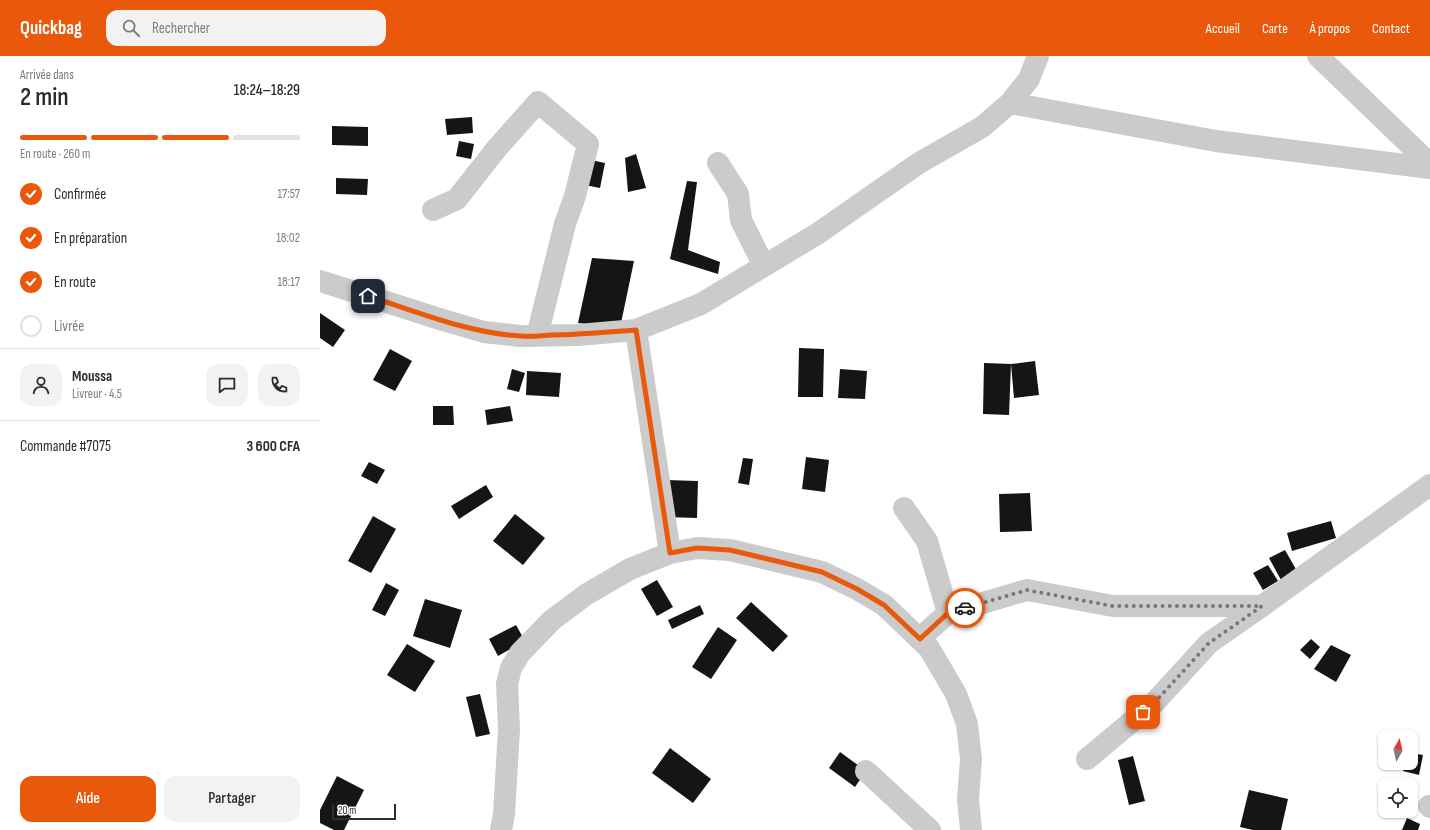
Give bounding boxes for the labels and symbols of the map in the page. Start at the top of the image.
pin [351,279,385,313]
courier [945,588,985,628]
pin [1126,695,1160,729]
north arrow [1378,730,1418,770]
scale bar [332,802,396,821]

